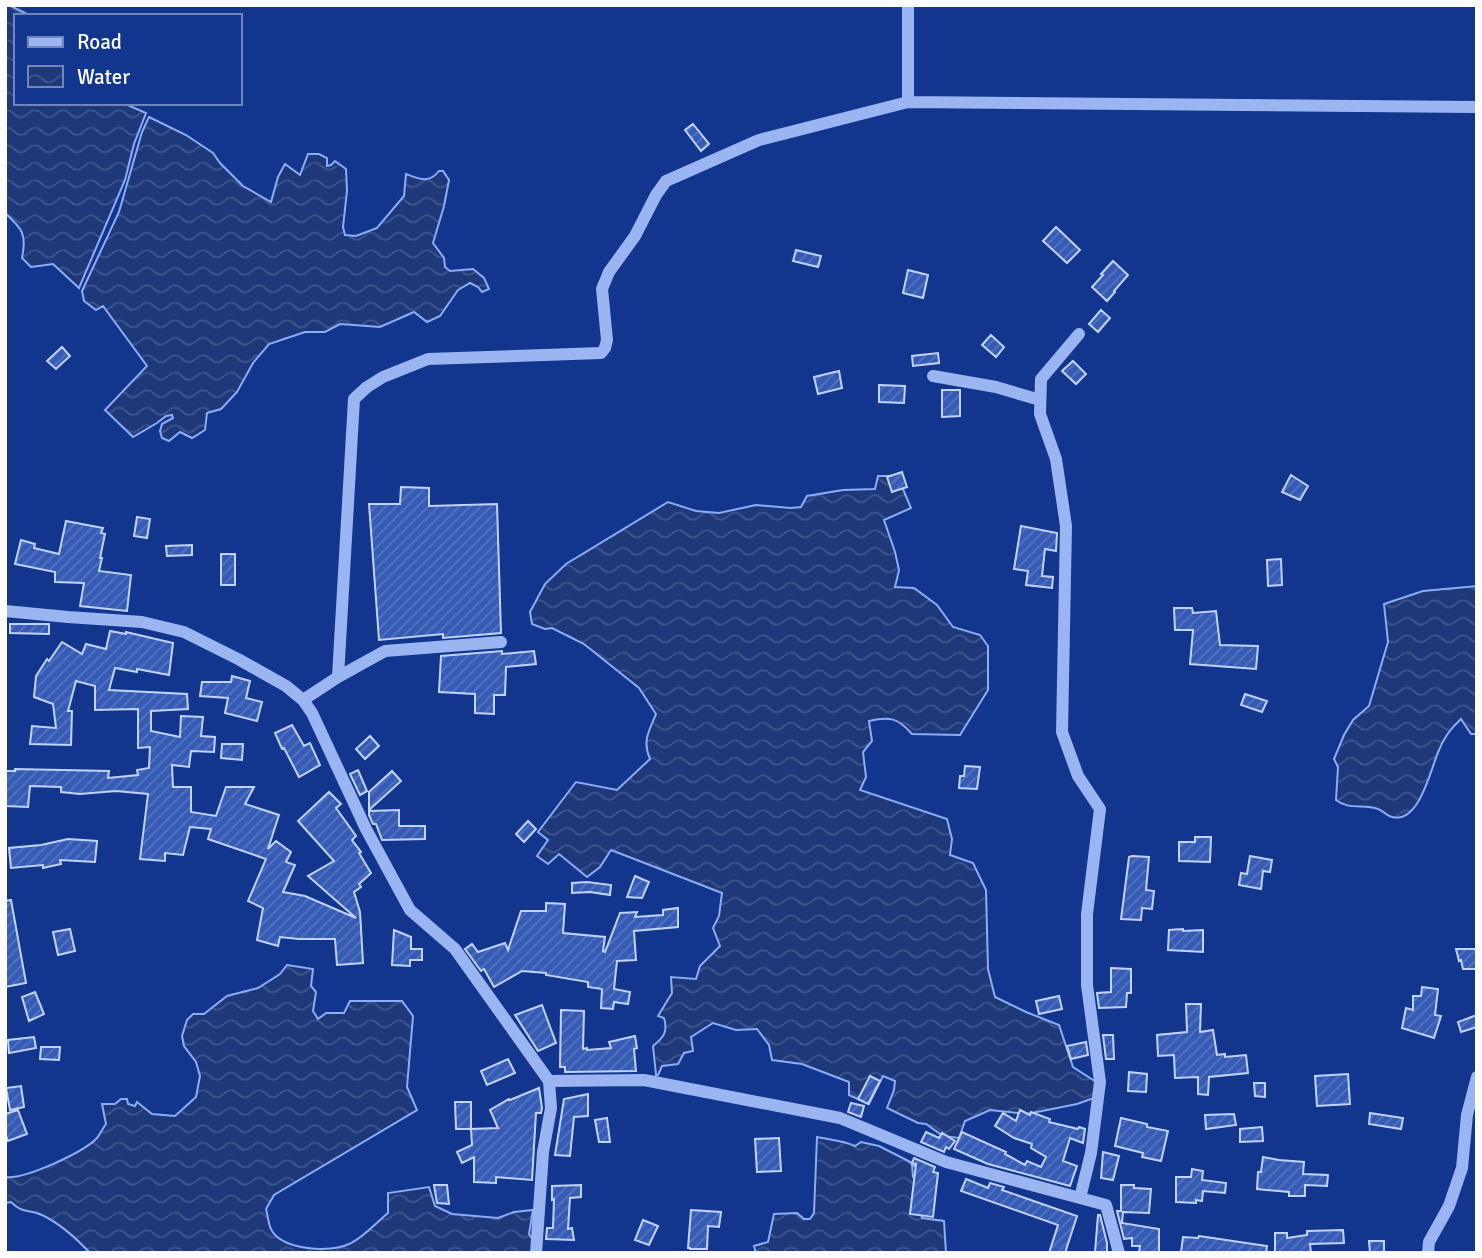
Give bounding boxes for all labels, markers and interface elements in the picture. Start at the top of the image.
legend [14,14,242,105]
text: Road [77,29,122,55]
text: Water [77,64,130,90]

